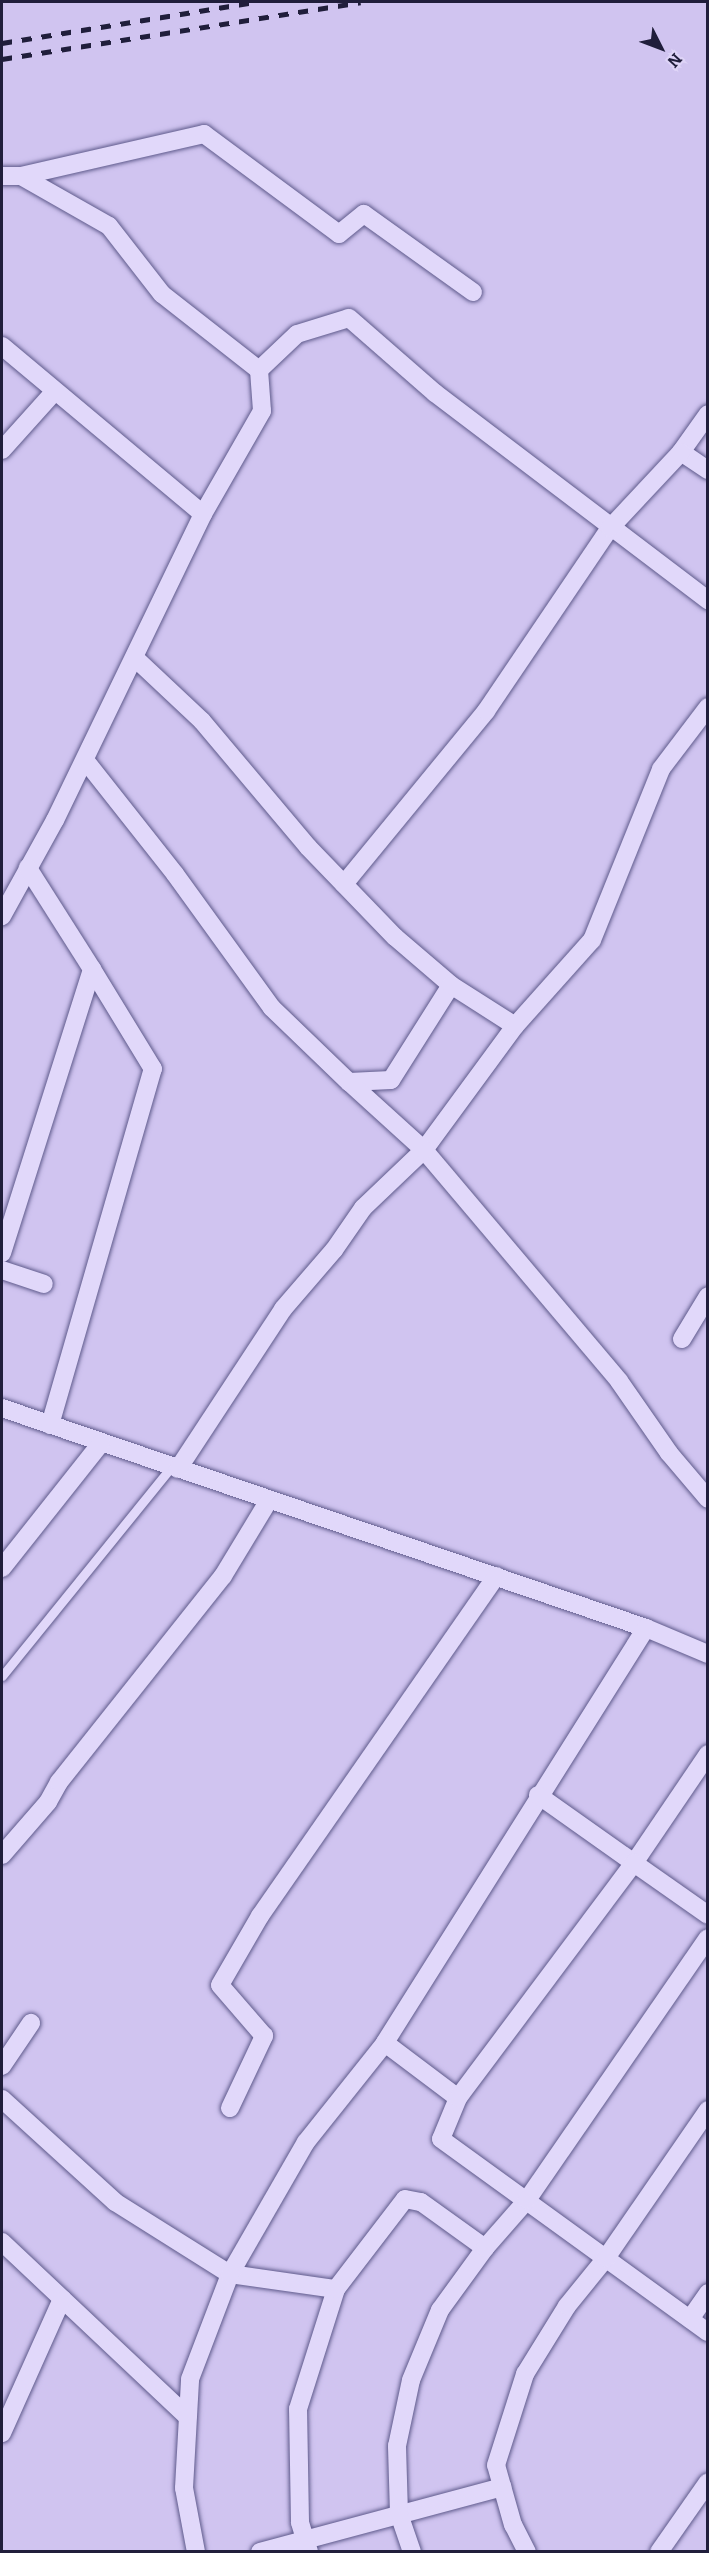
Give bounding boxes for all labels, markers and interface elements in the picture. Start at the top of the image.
north arrow [631,18,691,78]
text: N [664,49,686,71]

